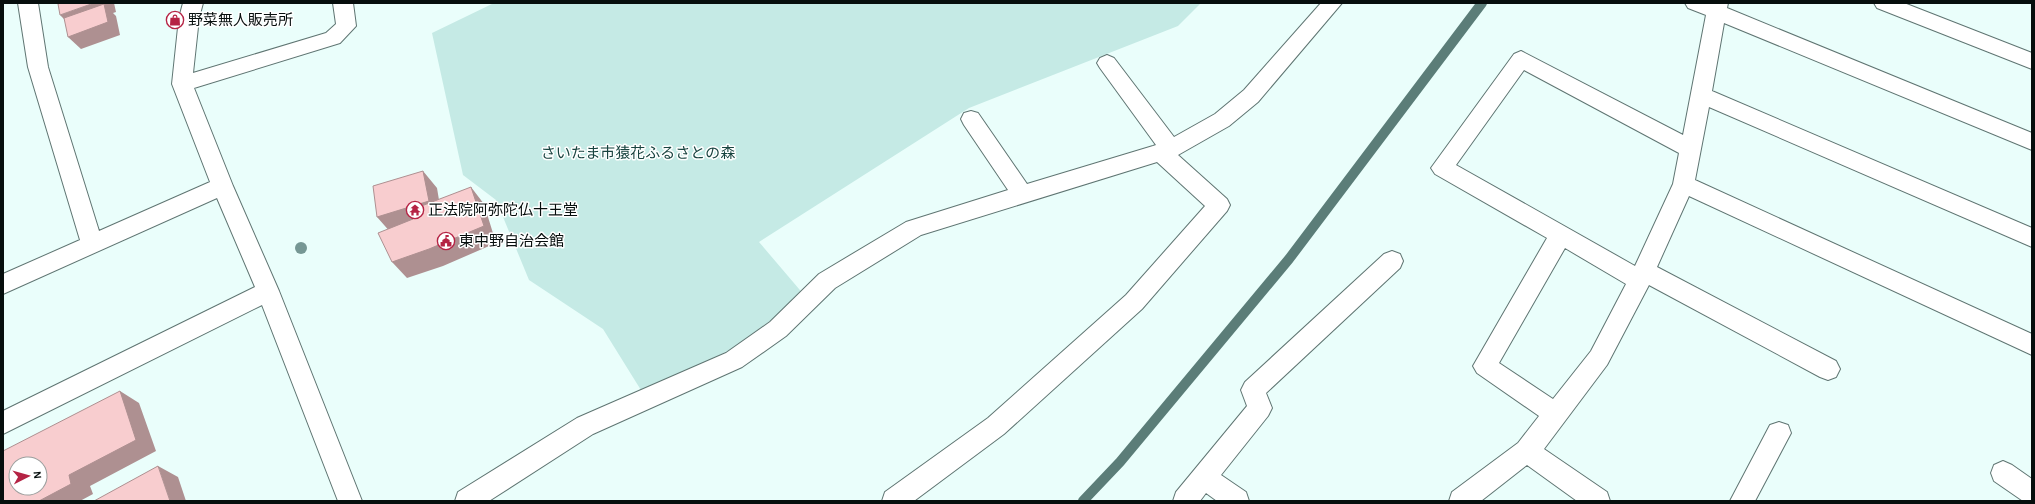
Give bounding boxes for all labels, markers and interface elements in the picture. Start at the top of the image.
shop icon: 野菜無人販売所 [165,10,185,30]
place label: 野菜無人販売所 [188,12,293,28]
park label: さいたま市猿花ふるさとの森 [541,145,735,161]
temple icon: 正法院阿弥陀仏十王堂 [405,200,425,220]
place label: 正法院阿弥陀仏十王堂 [428,202,578,218]
public building icon: 東中野自治会館 [436,231,456,251]
place label: 東中野自治会館 [459,233,564,249]
north arrow [8,456,48,496]
text: N [32,471,43,479]

